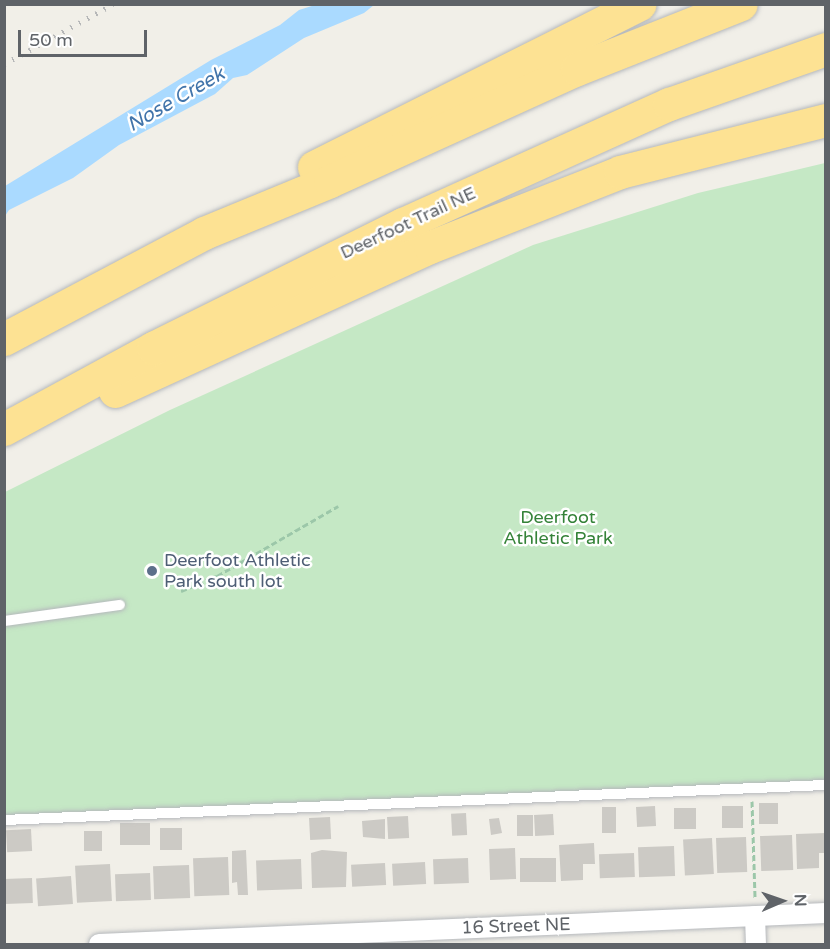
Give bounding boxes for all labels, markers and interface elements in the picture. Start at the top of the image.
scale bar [21,18,150,56]
text: 50 m [29,29,73,51]
water label: Nose Creek [123,62,229,138]
street label: Deerfoot Trail NE [337,182,479,264]
park label: Deerfoot Athletic Park [503,507,613,550]
place label: Deerfoot Athletic Park south lot [164,550,311,592]
marker: Deerfoot Athletic Park south lot [145,564,159,578]
north arrow [752,871,812,931]
text: N [790,894,810,907]
street label: 16 Street NE [461,913,571,939]

